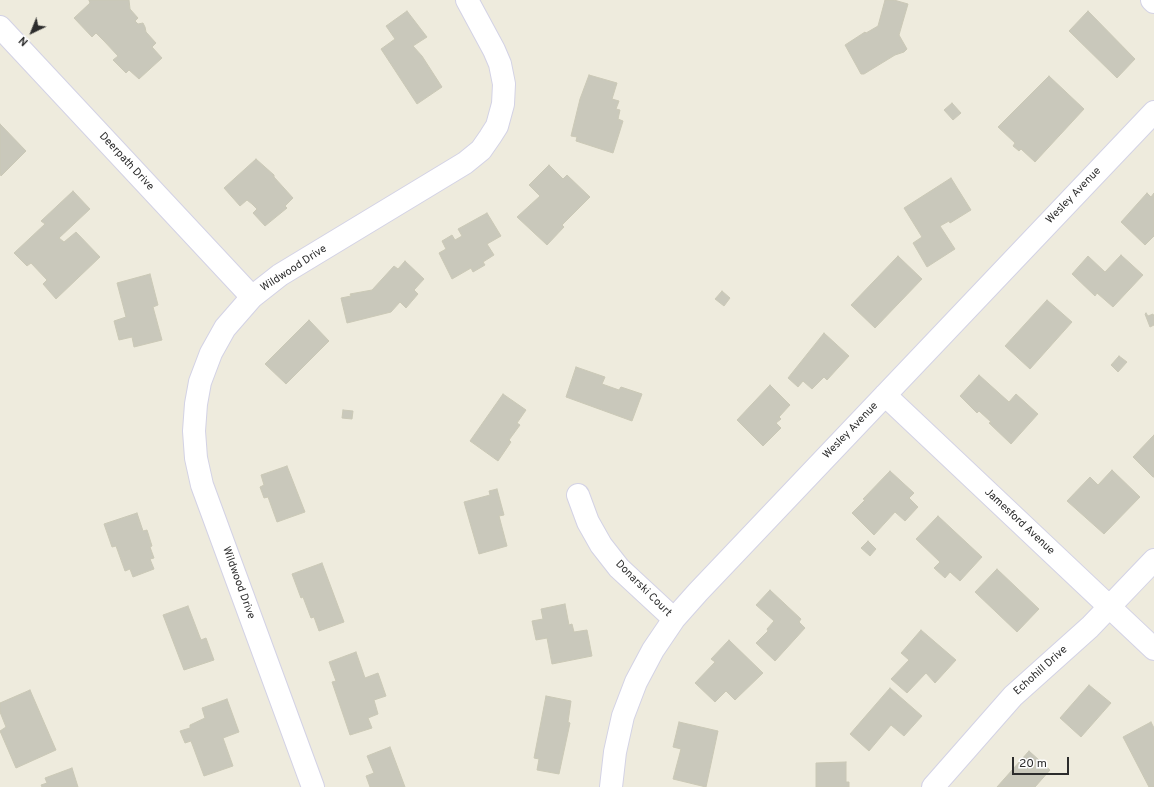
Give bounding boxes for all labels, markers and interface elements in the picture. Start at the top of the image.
north arrow [12,12,52,52]
text: N [16,33,31,49]
street label: Deerpath Drive [96,130,156,194]
street label: Wesley Avenue [1044,165,1104,227]
street label: Wildwood Drive [258,243,330,295]
street label: Wesley Avenue [821,400,881,462]
street label: Jamesford Avenue [981,486,1057,558]
street label: Wildwood Drive [219,545,257,621]
street label: Donarski Court [612,558,674,620]
street label: Echohill Drive [1011,643,1071,699]
scale bar [1014,749,1071,775]
text: 20 m [1019,756,1047,772]

